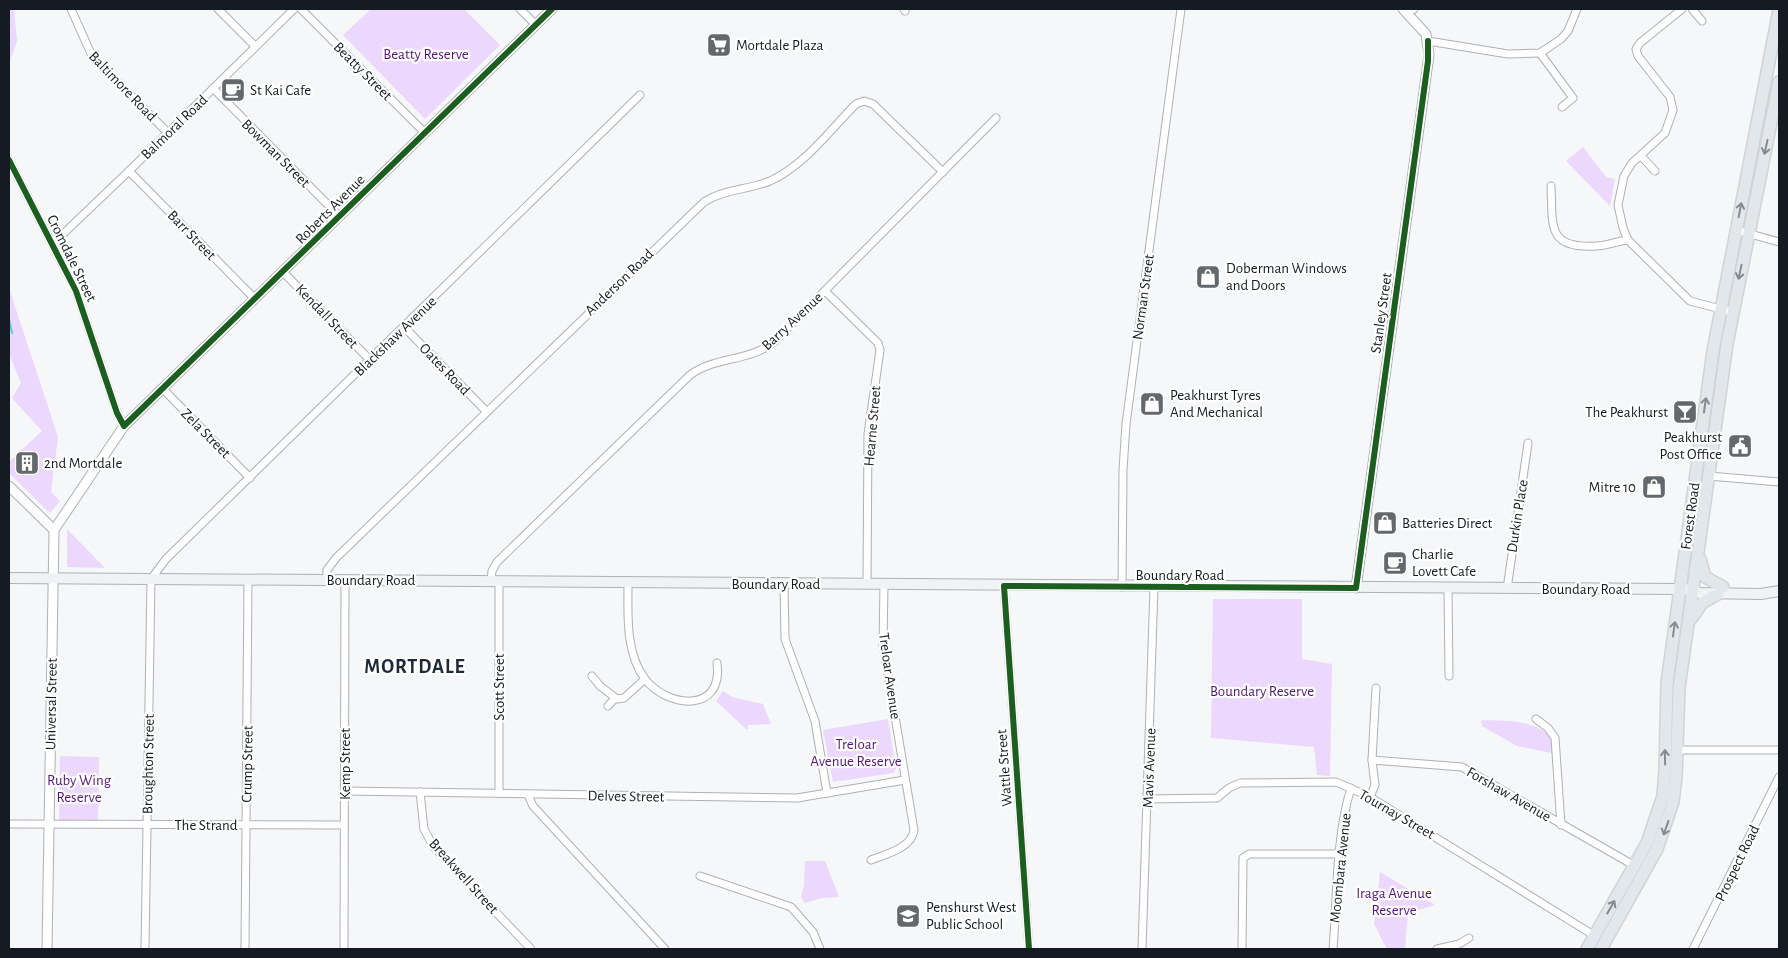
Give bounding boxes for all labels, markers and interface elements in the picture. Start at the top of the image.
supermarket icon: Mortdale Plaza [706,32,732,58]
place label: Mortdale Plaza [736,38,824,53]
street label: Beatty Street [331,39,395,104]
park label: Beatty Reserve [383,47,469,62]
street label: Baltimore Road [86,49,160,124]
cafe icon: St Kai Cafe [220,77,246,103]
place label: St Kai Cafe [250,83,311,98]
street label: Balmoral Road [138,92,210,162]
street label: Bowman Street [239,116,313,190]
one-way arrow [1761,138,1770,154]
street label: Roberts Avenue [293,172,368,247]
one-way arrow [1735,202,1745,218]
street label: Barr Street [165,208,219,263]
street label: Cromdale Street [44,212,99,304]
street label: Anderson Road [582,246,657,319]
street label: Norman Street [1130,253,1157,341]
place label: Doberman Windows and Doors [1226,261,1347,293]
shop icon: Doberman Windows and Doors [1195,264,1221,290]
one-way arrow [1735,264,1744,280]
street label: Stanley Street [1368,272,1395,354]
street label: Kendall Street [293,281,361,351]
street label: Barry Avenue [759,289,826,353]
street label: Blackshaw Avenue [351,294,439,379]
street label: Oates Road [416,340,473,398]
street label: Hearne Street [861,385,884,467]
place label: Peakhurst Tyres And Mechanical [1170,388,1263,420]
shop icon: Peakhurst Tyres And Mechanical [1139,391,1165,417]
one-way arrow [1700,397,1710,413]
bar icon: The Peakhurst [1672,399,1698,425]
place label: The Peakhurst [1585,405,1668,420]
street label: Zela Street [178,406,233,461]
place label: Peakhurst Post Office [1660,430,1722,462]
public building icon: Peakhurst Post Office [1727,433,1753,459]
building icon: 2nd Mortdale [14,450,40,476]
place label: 2nd Mortdale [44,456,122,471]
shop icon: Mitre 10 [1641,474,1667,500]
street label: Durkin Place [1504,478,1531,554]
place label: Mitre 10 [1588,480,1636,495]
street label: Forest Road [1678,481,1703,551]
shop icon: Batteries Direct [1372,510,1398,536]
place label: Batteries Direct [1402,516,1493,531]
place label: Charlie Lovett Cafe [1412,547,1476,579]
cafe icon: Charlie Lovett Cafe [1382,550,1408,576]
street label: Boundary Road [1136,568,1225,583]
street label: Boundary Road [327,573,416,588]
street label: Boundary Road [732,577,821,592]
street label: Boundary Road [1542,582,1631,597]
one-way arrow [1669,622,1679,638]
street label: Treloar Avenue [876,632,903,720]
street label: Scott Street [492,653,507,721]
district label: MORTDALE [364,657,466,677]
street label: Universal Street [43,658,60,750]
park label: Boundary Reserve [1210,684,1314,699]
street label: Broughton Street [140,714,157,814]
street label: Crump Street [239,725,256,803]
street label: Kemp Street [338,728,353,800]
street label: Mavis Avenue [1141,728,1158,808]
street label: Wattle Street [994,729,1015,807]
park label: Treloar Avenue Reserve [810,737,902,769]
one-way arrow [1660,749,1670,765]
street label: Forshaw Avenue [1464,764,1553,825]
park label: Ruby Wing Reserve [47,773,112,805]
street label: Tournay Street [1356,787,1437,842]
street label: Delves Street [588,788,665,805]
street label: Moombara Avenue [1327,812,1354,924]
street label: The Strand [174,818,238,833]
one-way arrow [1661,819,1670,835]
street label: Prospect Road [1713,823,1762,904]
street label: Breakwell Street [426,836,501,917]
park label: Iraga Avenue Reserve [1356,886,1432,918]
place label: Penshurst West Public School [926,900,1017,932]
one-way arrow [1607,900,1617,915]
school or university icon: Penshurst West Public School [895,903,921,929]

